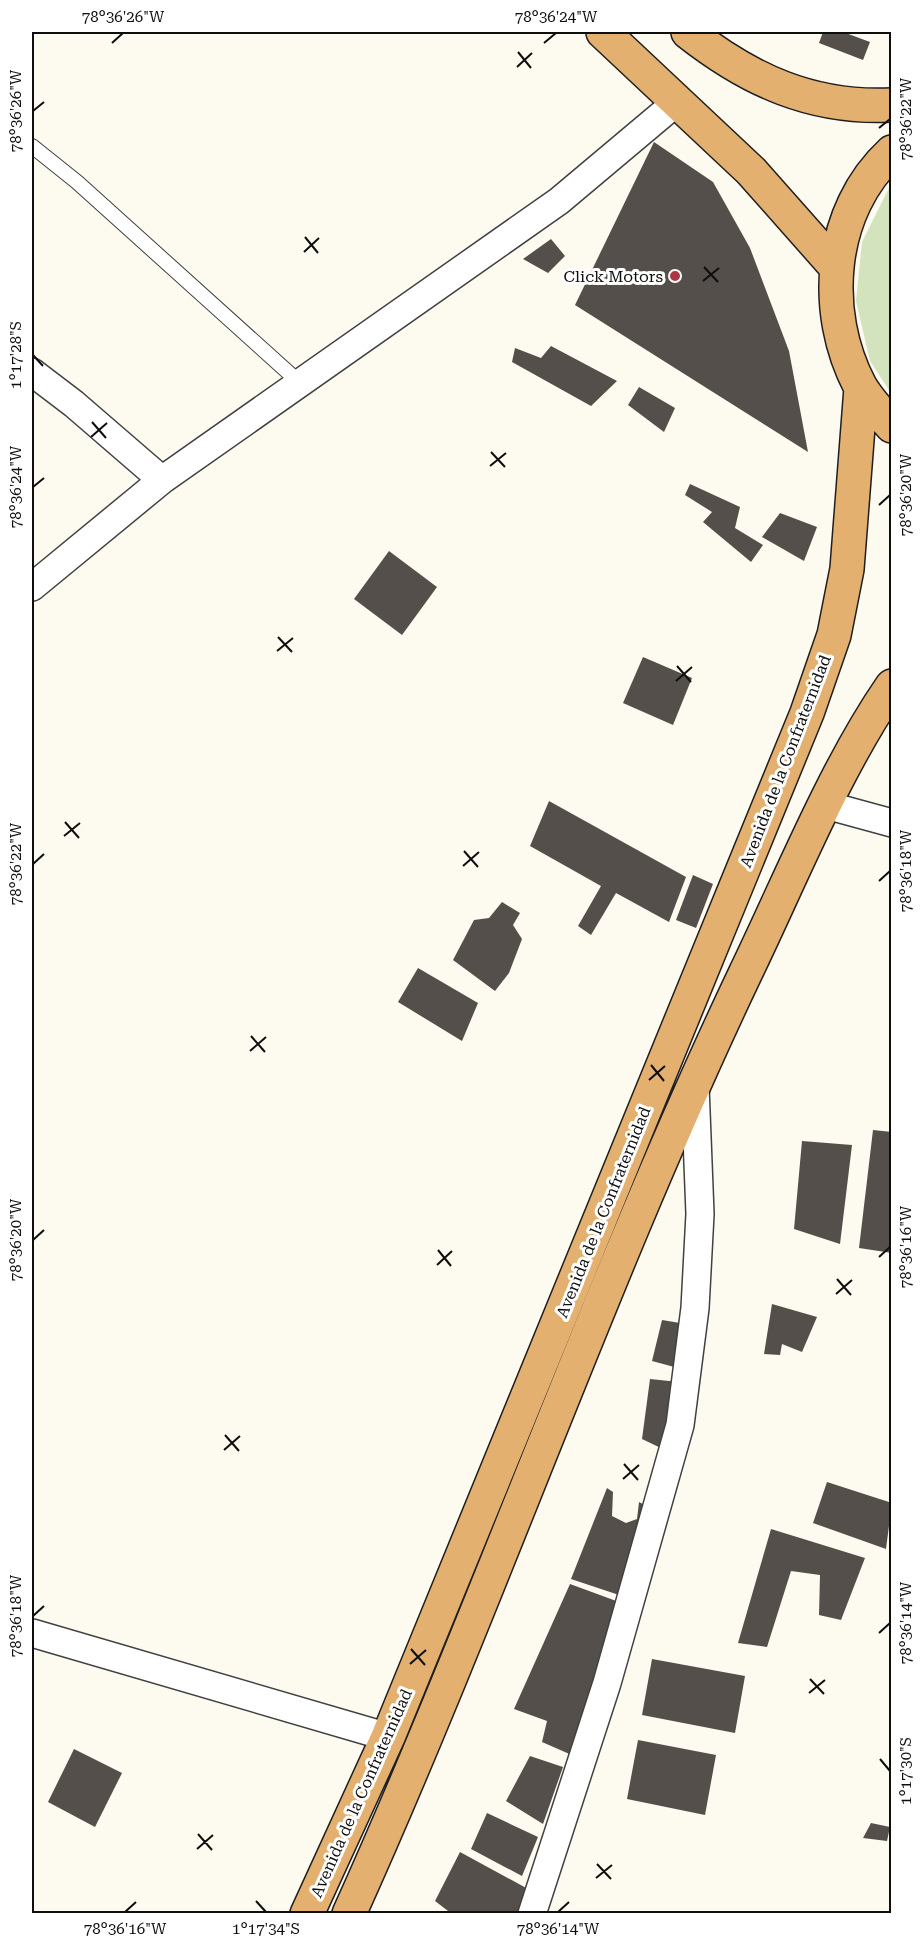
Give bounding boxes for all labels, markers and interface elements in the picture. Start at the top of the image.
text: 78°36'26"W [82,8,165,26]
text: 78°36'24"W [515,8,598,26]
text: 78°36'26"W [7,69,25,152]
text: 78°36'22"W [897,77,915,160]
place label: Click Motors [564,267,663,286]
marker: Click Motors [668,269,682,283]
text: 1°17'28"S [7,321,25,389]
text: 78°36'24"W [7,445,25,528]
text: 78°36'20"W [897,453,915,536]
street label: Avenida de la Confraternidad [736,652,835,870]
text: 78°36'22"W [7,822,25,905]
text: 78°36'18"W [897,829,915,912]
street label: Avenida de la Confraternidad [552,1104,655,1321]
text: 78°36'20"W [7,1198,25,1281]
text: 78°36'16"W [897,1205,915,1288]
text: 78°36'18"W [7,1574,25,1657]
text: 78°36'14"W [897,1581,915,1664]
street label: Avenida de la Confraternidad [307,1686,416,1900]
text: 1°17'30"S [897,1737,915,1805]
text: 78°36'16"W [84,1920,167,1938]
text: 1°17'34"S [232,1920,300,1938]
text: 78°36'14"W [517,1920,600,1938]

